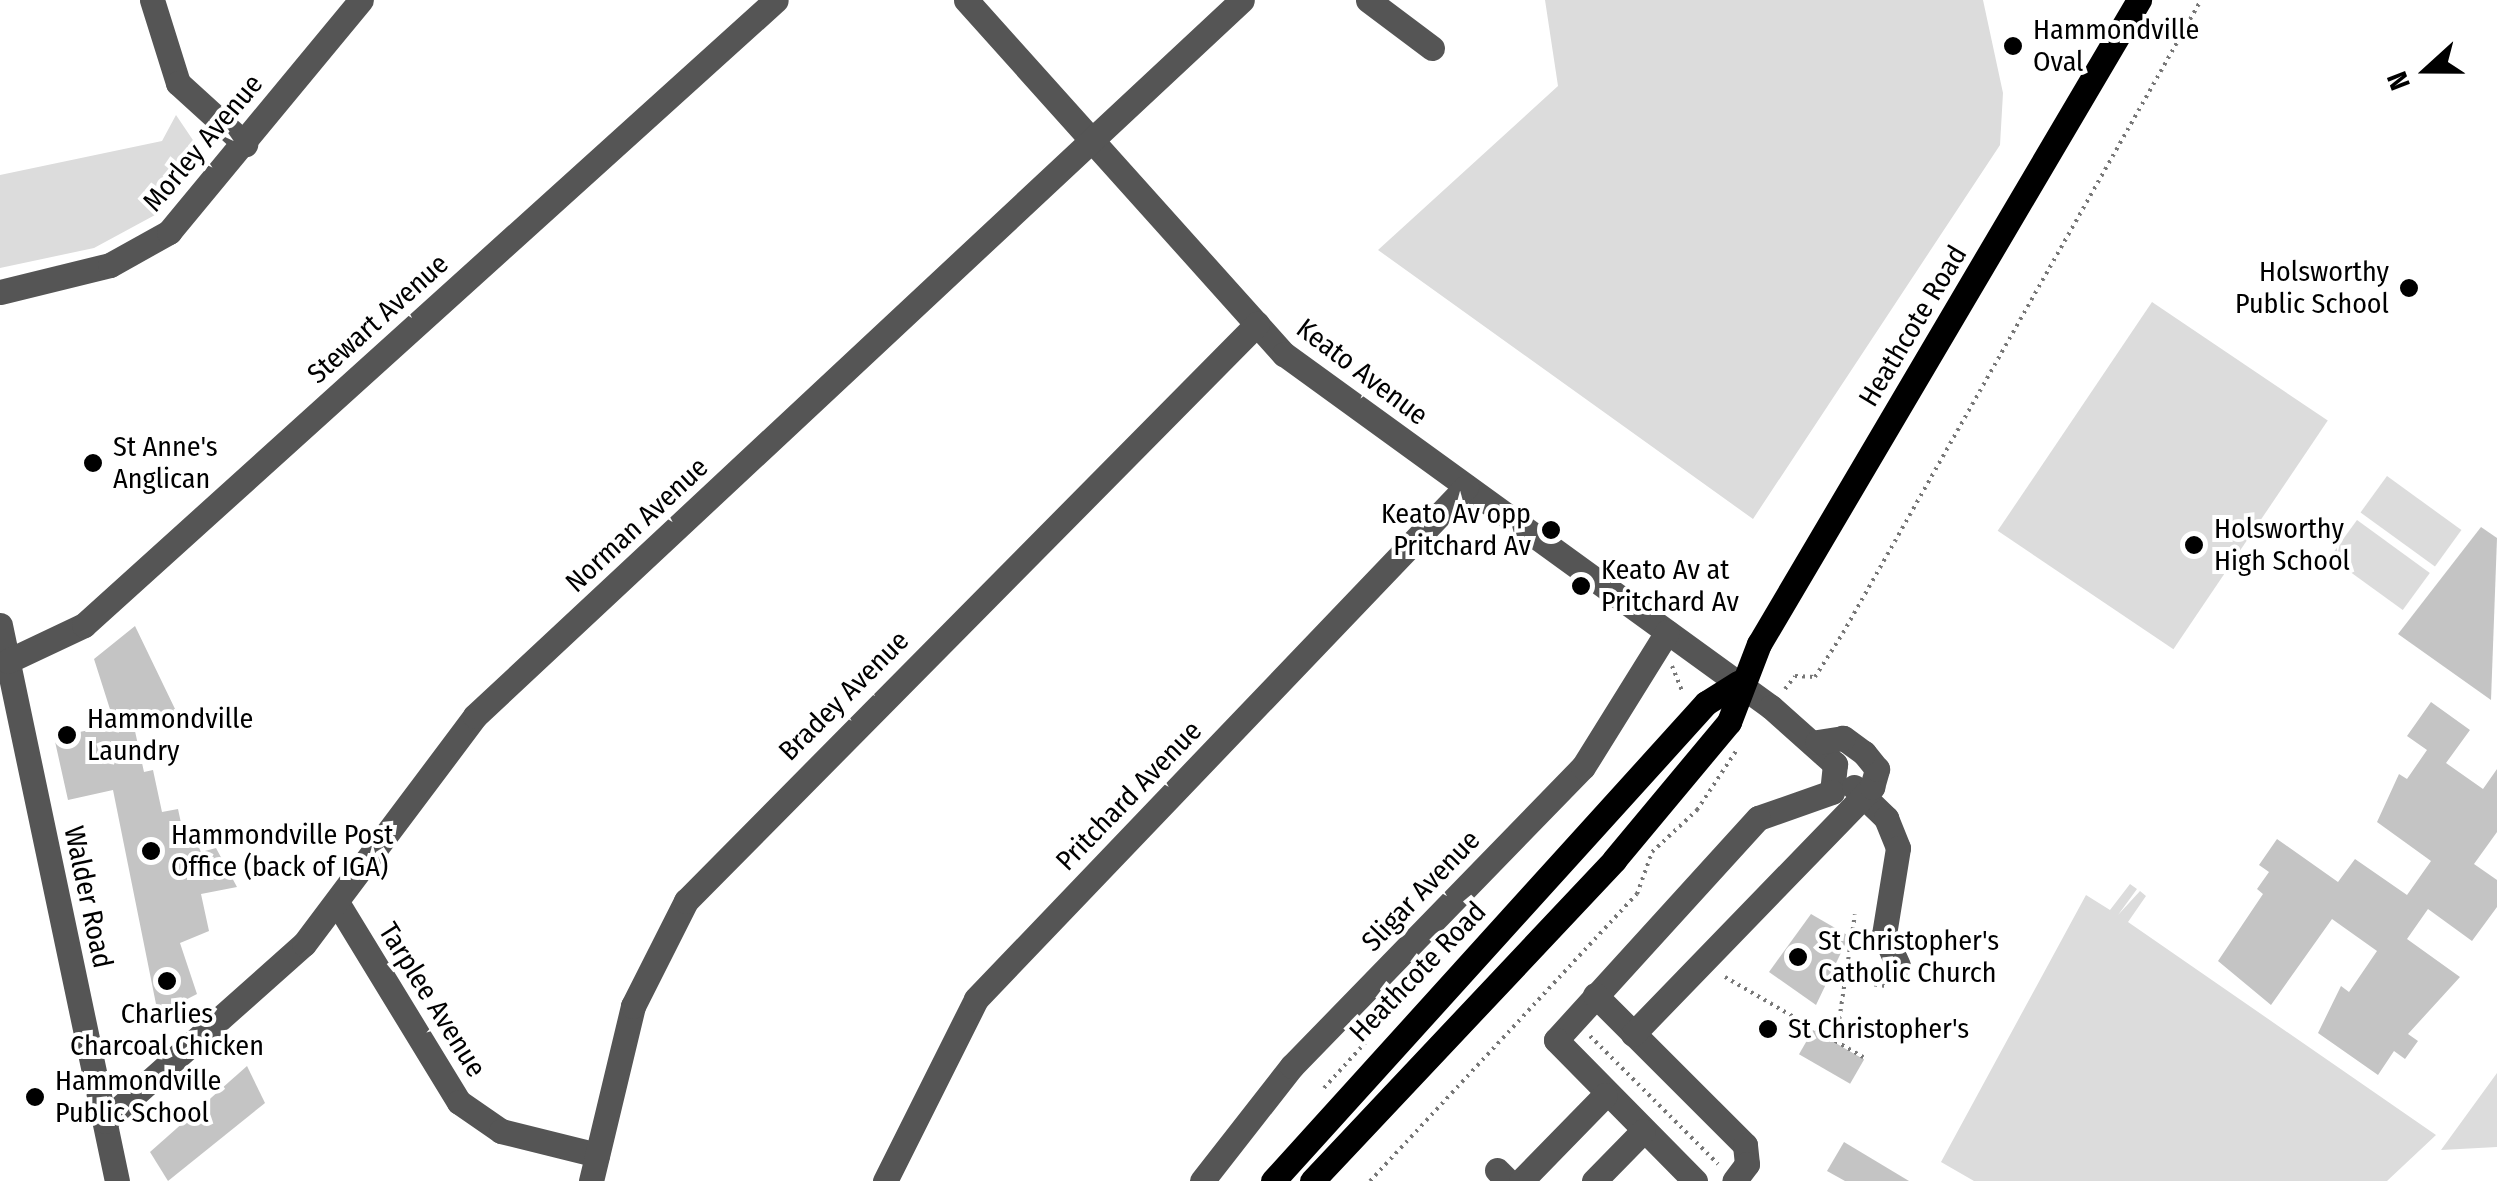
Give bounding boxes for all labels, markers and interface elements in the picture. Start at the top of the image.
place label: Hammondville Oval [2033,13,2199,79]
north arrow [2377,20,2477,120]
marker: Hammondville Oval [2002,35,2024,57]
text: N [2380,67,2417,95]
street label: Morley Avenue [136,68,270,218]
street label: Heathcote Road [1852,240,1974,412]
street label: Stewart Avenue [301,247,455,391]
place label: Holsworthy Public School [2235,255,2389,321]
marker: Holsworthy Public School [2398,277,2420,299]
street label: Keato Avenue [1290,312,1434,432]
place label: St Anne's Anglican [113,430,218,496]
street label: Norman Avenue [559,451,715,599]
marker: St Anne's Anglican [82,452,104,474]
place label: Keato Av opp Pritchard Av [1381,497,1531,563]
place label: Holsworthy High School [2214,512,2350,578]
marker: Keato Av opp Pritchard Av [1540,519,1562,541]
marker: Holsworthy High School [2183,534,2205,556]
place label: Keato Av at Pritchard Av [1601,553,1739,619]
marker: Keato Av at Pritchard Av [1570,575,1592,597]
street label: Bradey Avenue [772,624,916,768]
place label: Hammondville Laundry [87,702,253,768]
street label: Pritchard Avenue [1049,714,1209,878]
marker: Hammondville Laundry [56,724,78,746]
place label: Hammondville Post Office (back of IGA) [171,818,393,884]
street label: Walder Road [57,823,119,971]
street label: Sligar Avenue [1355,824,1487,958]
marker: Hammondville Post Office (back of IGA) [140,840,162,862]
street label: Heathcote Road [1343,895,1493,1049]
street label: Tarplee Avenue [371,917,493,1083]
place label: St Christopher's Catholic Church [1818,924,1999,990]
marker: St Christopher's Catholic Church [1787,946,1809,968]
marker: Charlies Charcoal Chicken [156,970,178,992]
place label: Charlies Charcoal Chicken [70,997,264,1063]
place label: St Christopher's [1788,1012,1969,1046]
marker: St Christopher's [1757,1018,1779,1040]
place label: Hammondville Public School [55,1064,221,1130]
marker: Hammondville Public School [24,1086,46,1108]

